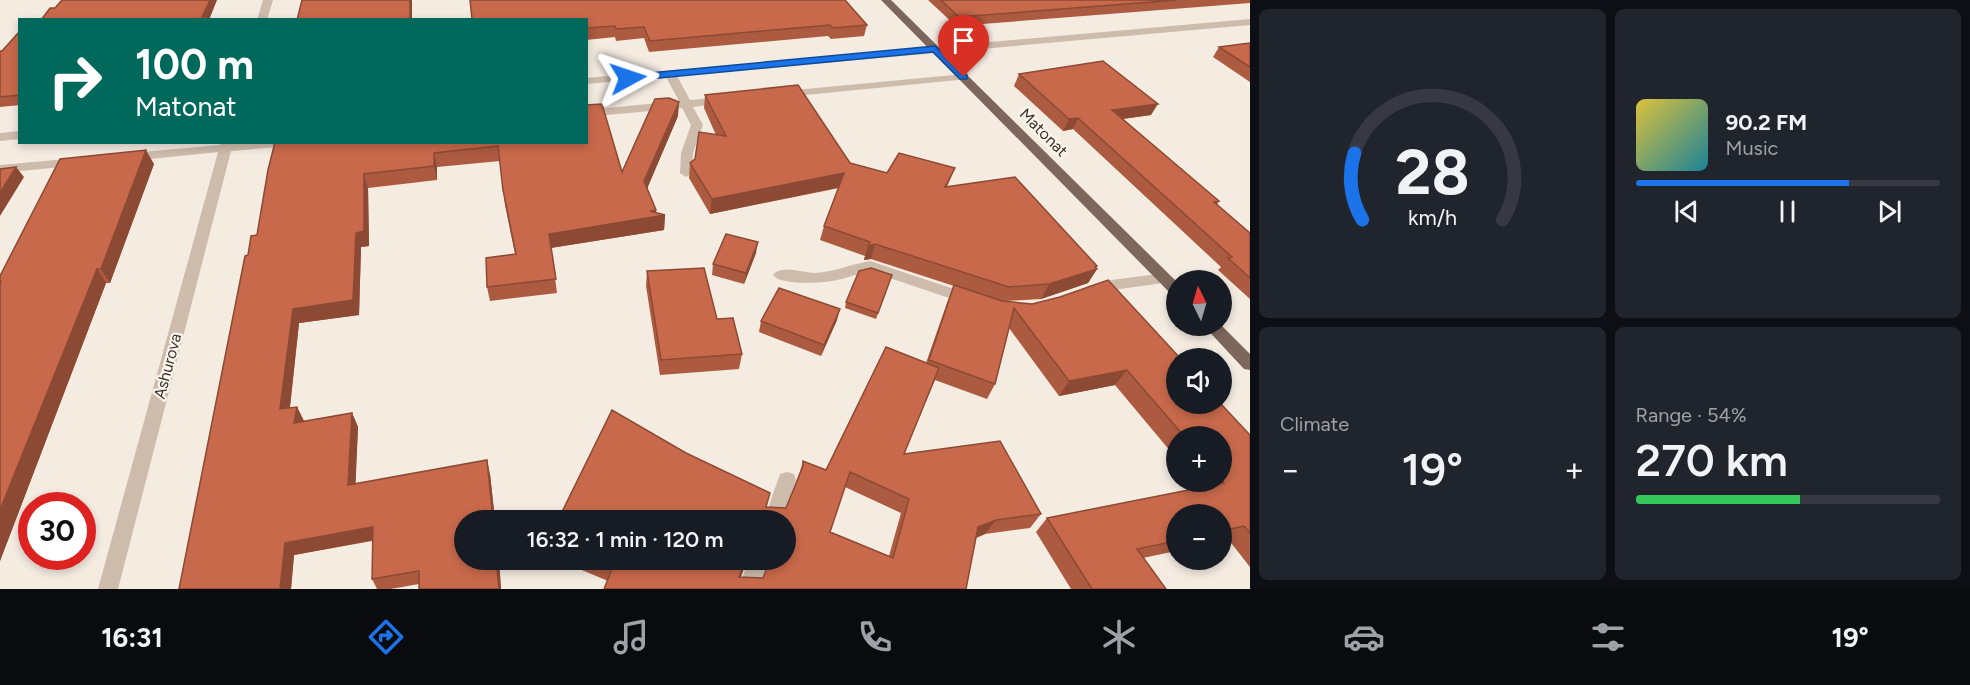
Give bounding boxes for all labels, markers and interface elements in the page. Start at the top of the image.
pin [938,15,989,77]
icon: arrive [947,24,980,57]
text: 100 m [135,39,254,90]
icon: right [36,42,114,120]
position arrow [596,46,660,110]
text: Matonat [135,90,236,123]
street label: Matonat [1016,104,1072,160]
text: 90.2 FM [1726,109,1807,136]
text: 28 [1395,136,1469,211]
text: Music [1726,136,1778,160]
icon: previous [1670,195,1703,228]
icon: pause [1771,195,1804,228]
icon: next [1873,195,1906,228]
text: km/h [1408,206,1457,231]
north arrow [1166,270,1232,336]
map controls [1166,270,1232,570]
street label: Ashurova [150,331,185,401]
button: sound [1166,348,1232,414]
text: Range · 54% [1636,403,1747,427]
text: Climate [1280,412,1349,436]
button: + [1166,426,1232,492]
text: 270 km [1636,433,1788,487]
text: 19° [1401,442,1463,496]
text: − [1280,450,1301,489]
text: + [1564,450,1584,489]
speed limit sign: 30 [18,492,96,570]
button: − [1166,504,1232,570]
text: 16:32 · 1 min · 120 m [526,526,724,553]
icon: directions [365,616,407,658]
icon: music [610,616,652,658]
icon: phone [854,616,896,658]
icon: climate [1098,616,1140,658]
icon: car [1343,616,1385,658]
icon: filters [1587,616,1629,658]
text: 16:31 [101,621,163,654]
text: 19° [1832,621,1869,654]

